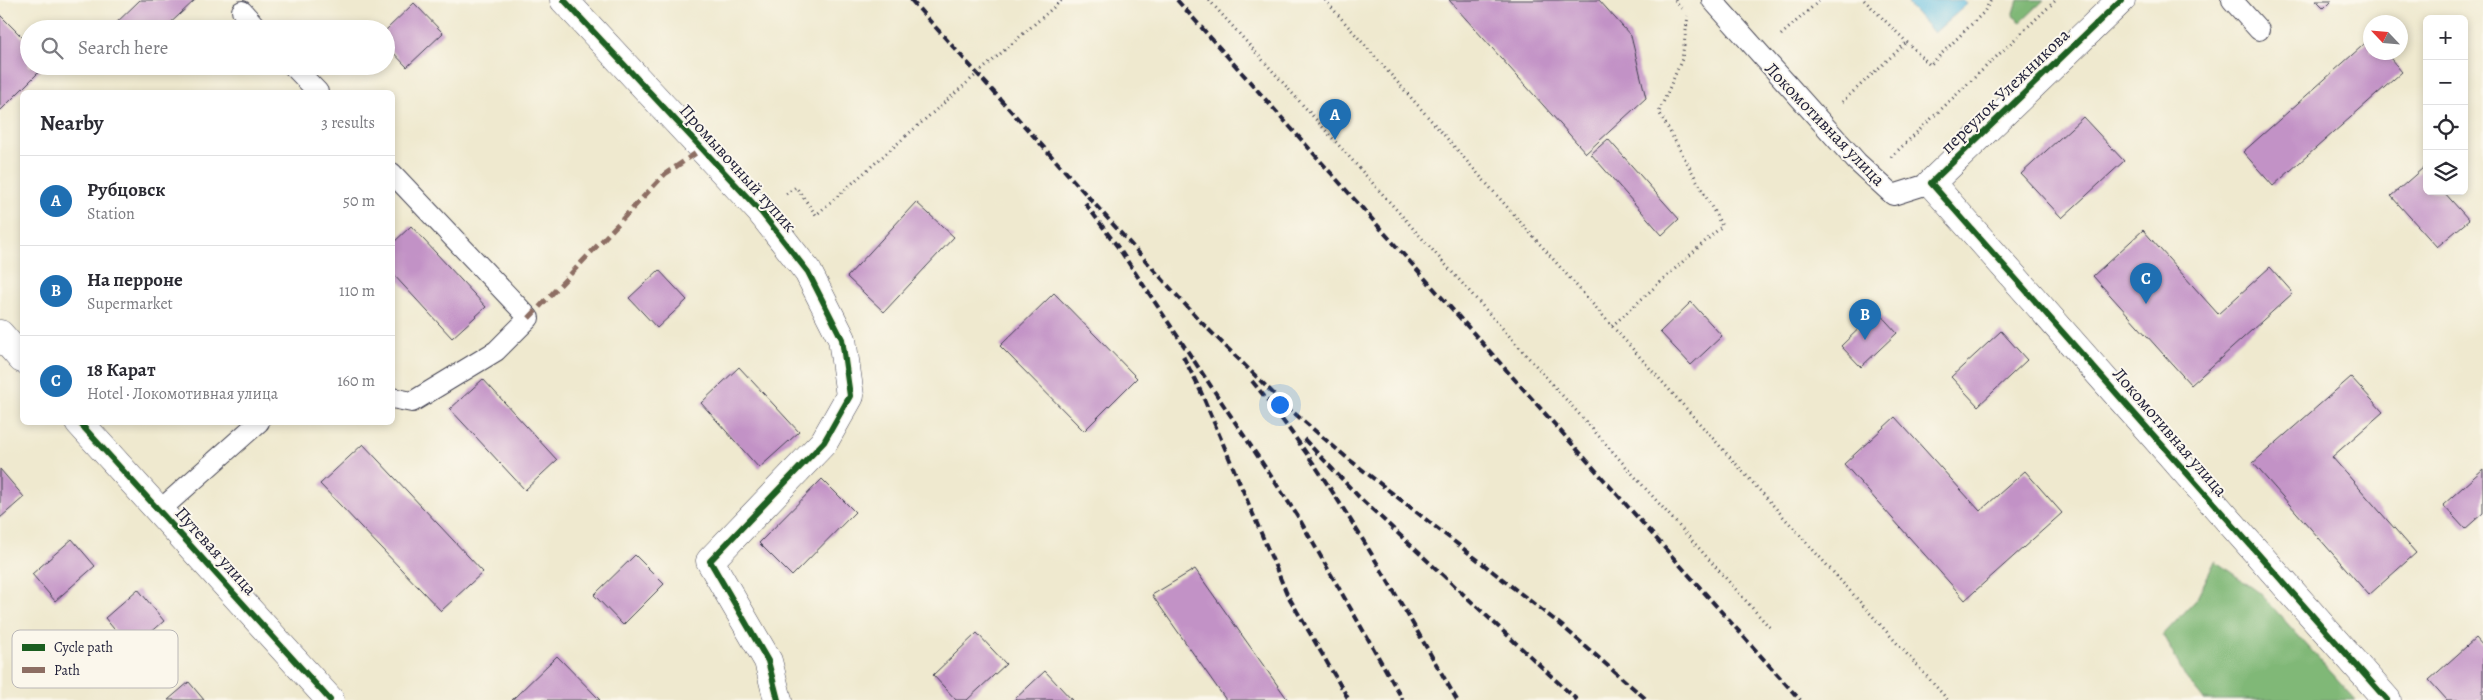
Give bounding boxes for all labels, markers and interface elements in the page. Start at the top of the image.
north arrow [2363,15,2408,60]
map controls [2423,15,2468,195]
button: + [2423,15,2468,60]
search box [20,20,395,75]
street label: переулок Улежникова [1935,23,2075,159]
icon: search [38,34,66,62]
text: Search here [78,35,168,61]
street label: Локомотивная улица [1759,57,1891,192]
button: − [2423,60,2468,105]
street label: Промывочный тупик [674,99,802,237]
pin: A [1319,99,1351,140]
button: locate [2423,105,2468,150]
text: Nearby [40,109,103,137]
text: 3 results [321,112,375,134]
button: layers [2423,150,2468,195]
text: Рубцовск [87,177,166,203]
text: A [51,190,61,212]
text: 50 m [343,190,375,212]
text: Station [87,203,135,225]
pin: C [2130,263,2162,304]
text: На перроне [87,267,183,293]
text: B [51,280,61,302]
text: 110 m [339,280,375,302]
text: Supermarket [87,293,173,315]
pin: B [1849,299,1881,340]
text: 18 Карат [87,357,156,383]
street label: Локомотивная улица [2107,362,2233,502]
text: C [51,370,61,392]
text: 160 m [337,370,375,392]
text: Hotel · Локомотивная улица [87,383,278,405]
your location [1267,392,1293,418]
street label: Путевая улица [170,501,263,601]
legend [12,630,178,688]
text: Cycle path [54,638,114,657]
text: Path [54,661,81,680]

